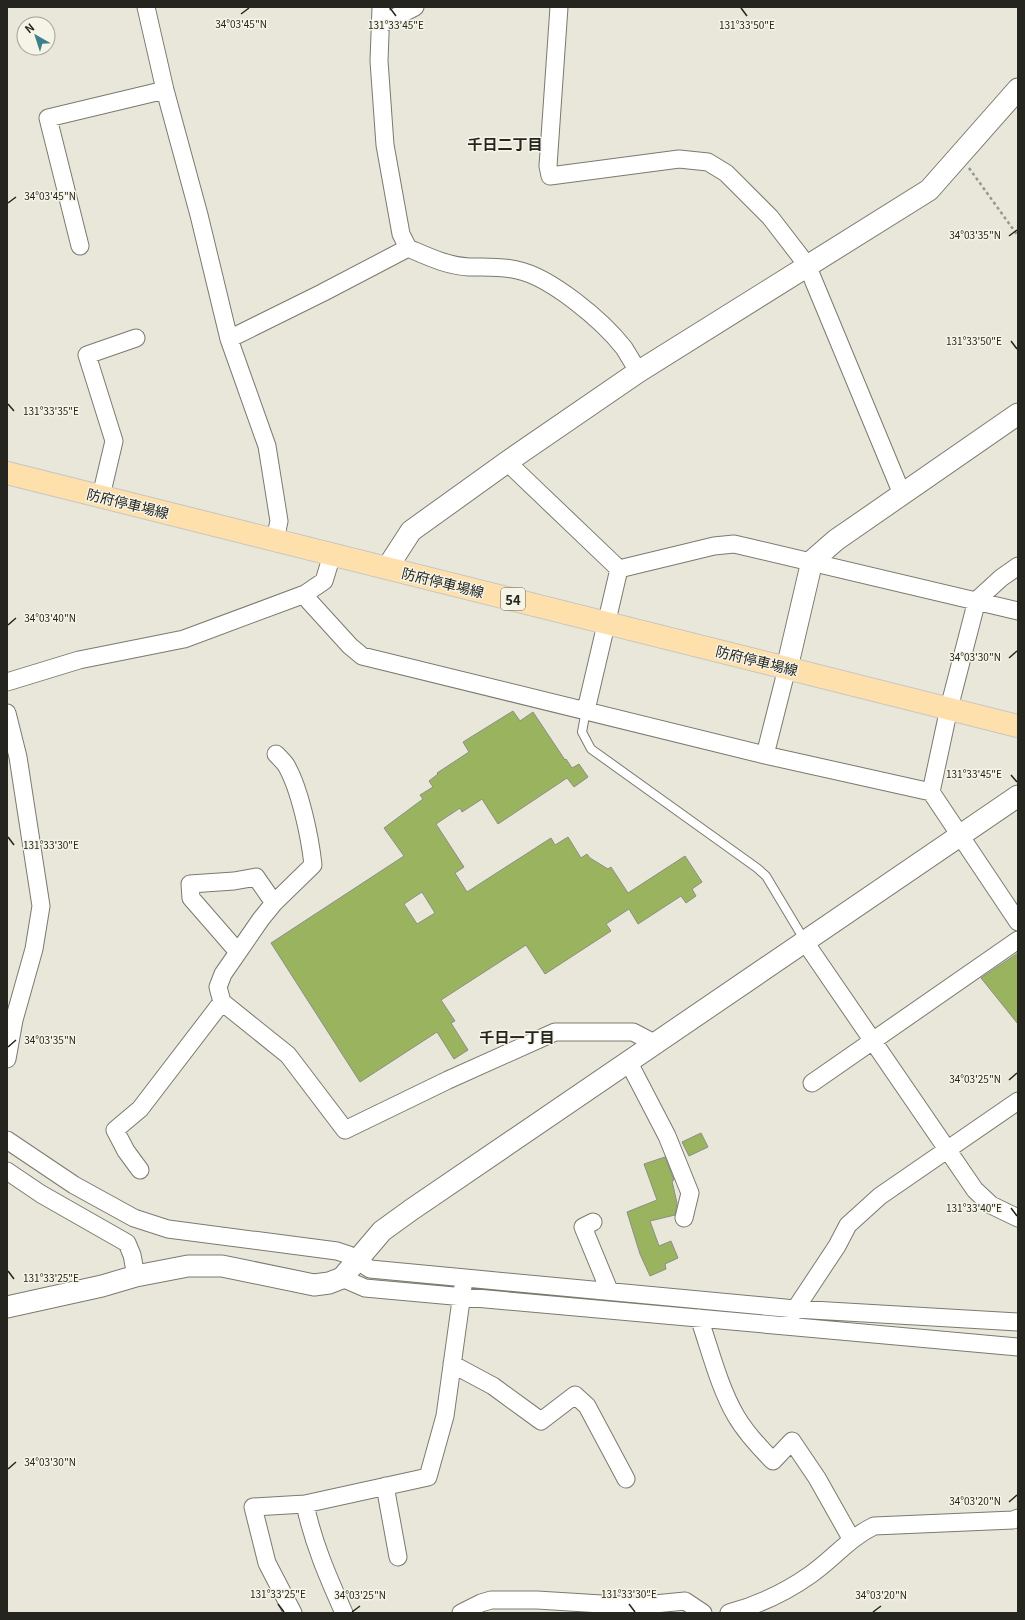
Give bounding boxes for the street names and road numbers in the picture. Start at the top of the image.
street label: 防府停車場線 [85,483,171,523]
street label: 防府停車場線 [400,562,486,602]
road number: 54 [501,588,525,610]
street label: 防府停車場線 [714,640,800,680]

